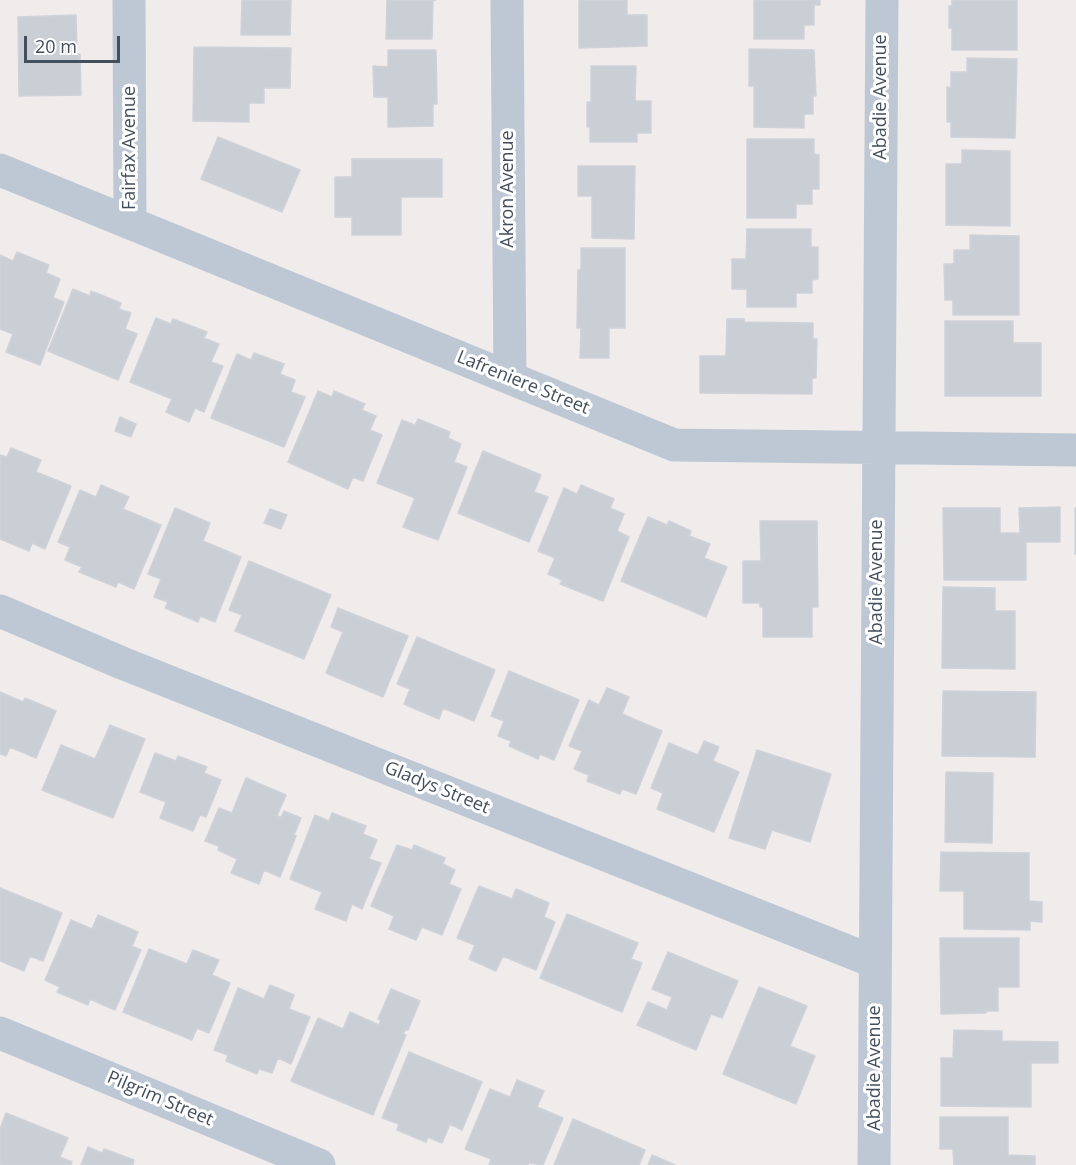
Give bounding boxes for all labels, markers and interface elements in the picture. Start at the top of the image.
scale bar [27,24,123,62]
text: 20 m [35,34,77,58]
street label: Abadie Avenue [870,34,892,160]
street label: Fairfax Avenue [119,86,141,210]
street label: Akron Avenue [497,130,519,248]
street label: Lafreniere Street [454,347,592,419]
street label: Abadie Avenue [866,519,888,645]
street label: Gladys Street [381,757,493,819]
street label: Abadie Avenue [864,1005,886,1131]
street label: Pilgrim Street [104,1067,216,1131]

